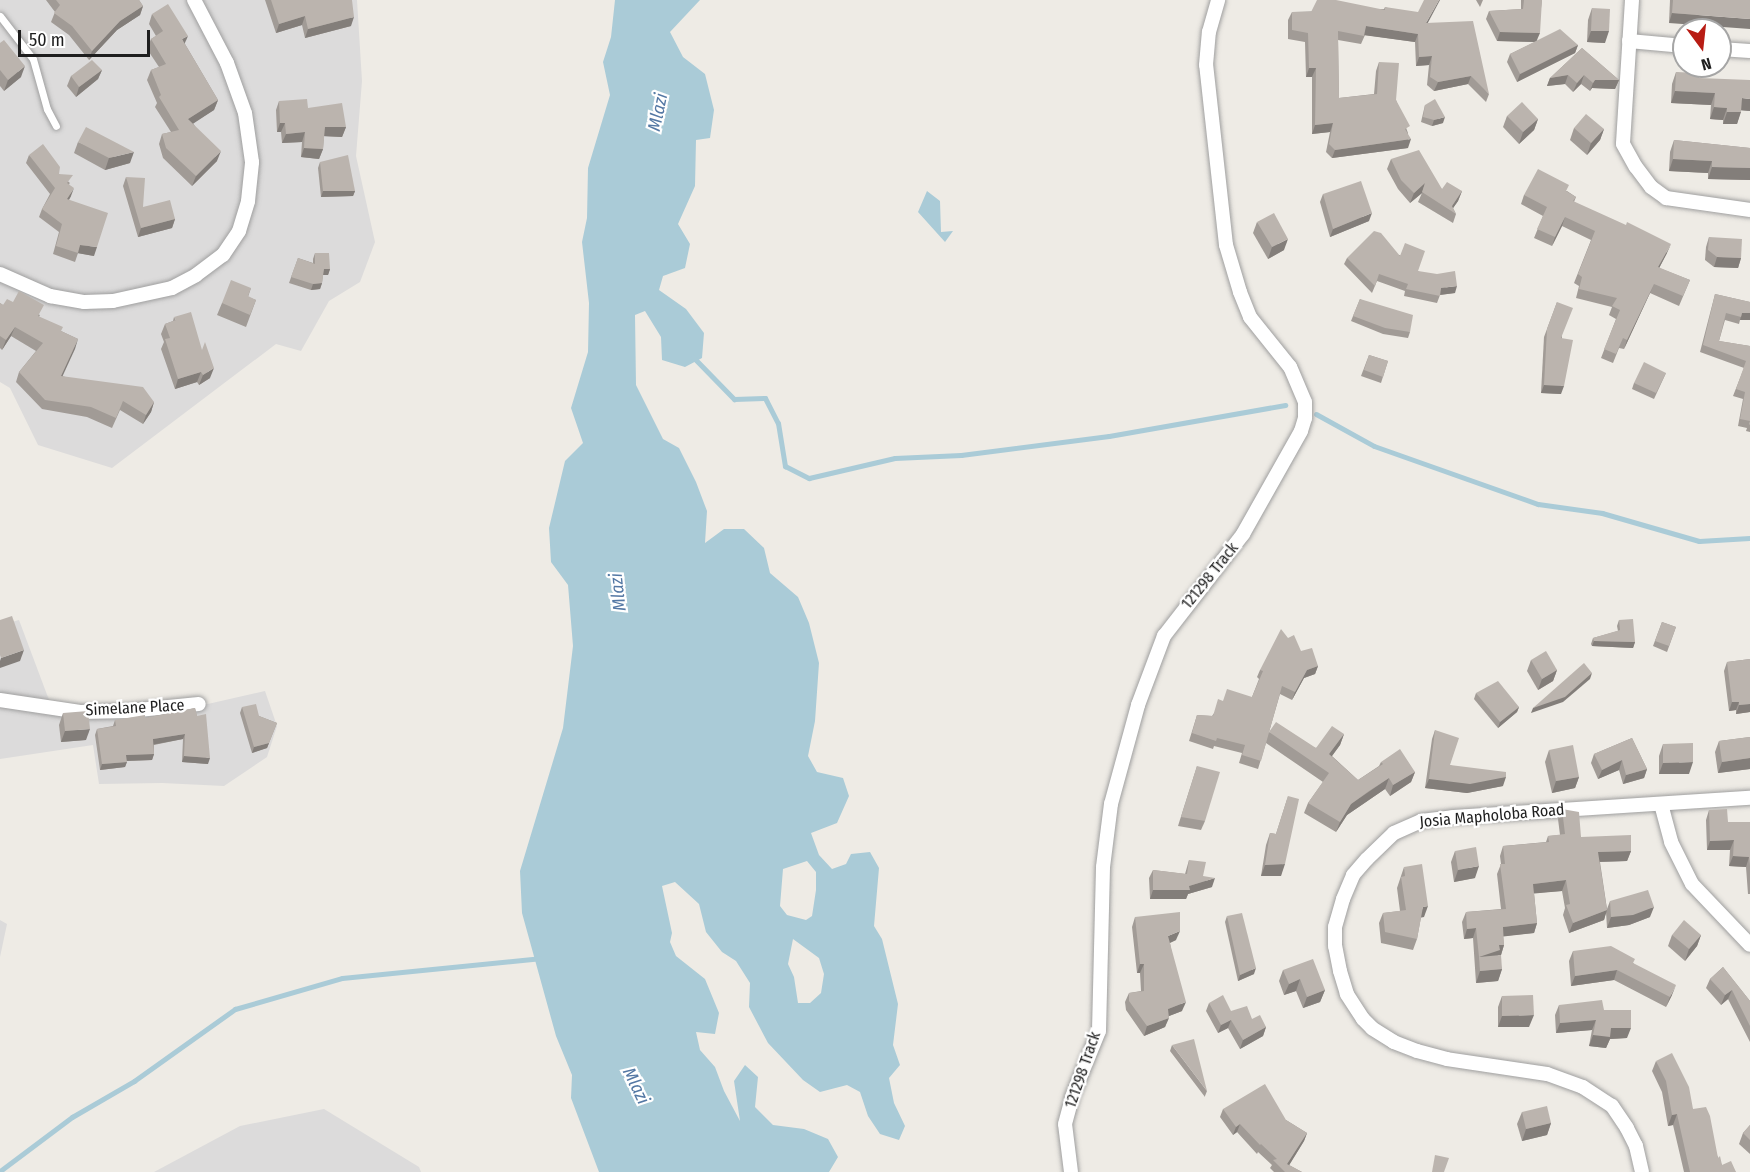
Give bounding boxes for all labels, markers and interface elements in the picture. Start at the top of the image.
scale bar [21,18,153,56]
north arrow [1672,18,1732,78]
text: 50 m [29,29,65,51]
text: N [1699,54,1713,74]
water label: Mlazi [643,91,673,133]
street label: 121298 Track [1177,539,1243,613]
water label: Mlazi [605,572,631,612]
street label: Simelane Place [85,696,185,720]
street label: Josia Mapholoba Road [1419,800,1565,832]
street label: 121298 Track [1061,1029,1105,1111]
water label: Mlazi [618,1064,654,1108]

